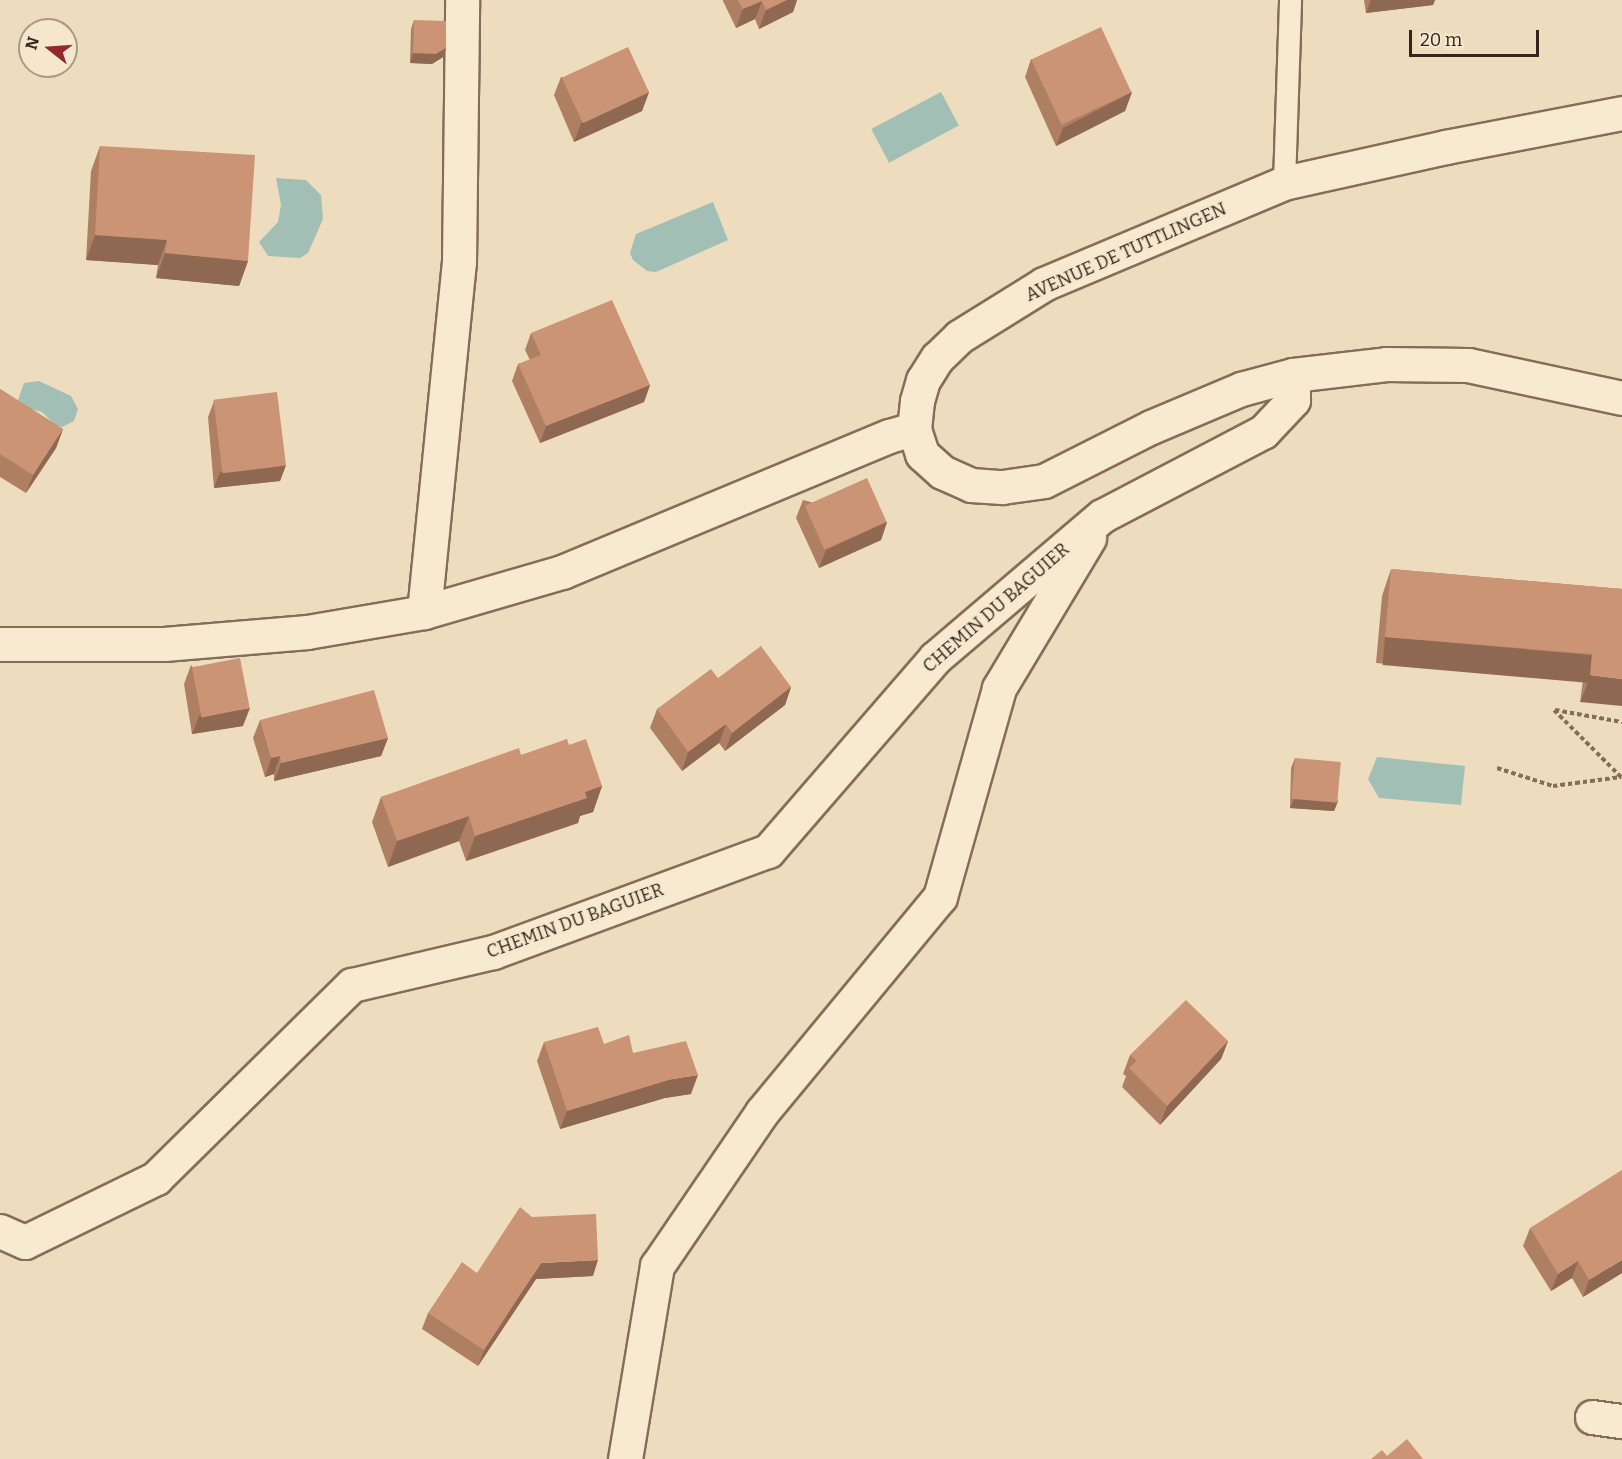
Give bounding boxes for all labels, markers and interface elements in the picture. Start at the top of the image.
north arrow [18,18,78,78]
scale bar [1412,18,1542,56]
text: 20 m [1420,29,1462,51]
text: N [21,34,43,52]
street label: AVENUE DE TUTTLINGEN [1022,198,1230,306]
street label: CHEMIN DU BAGUIER [919,539,1073,677]
street label: CHEMIN DU BAGUIER [484,879,666,963]

